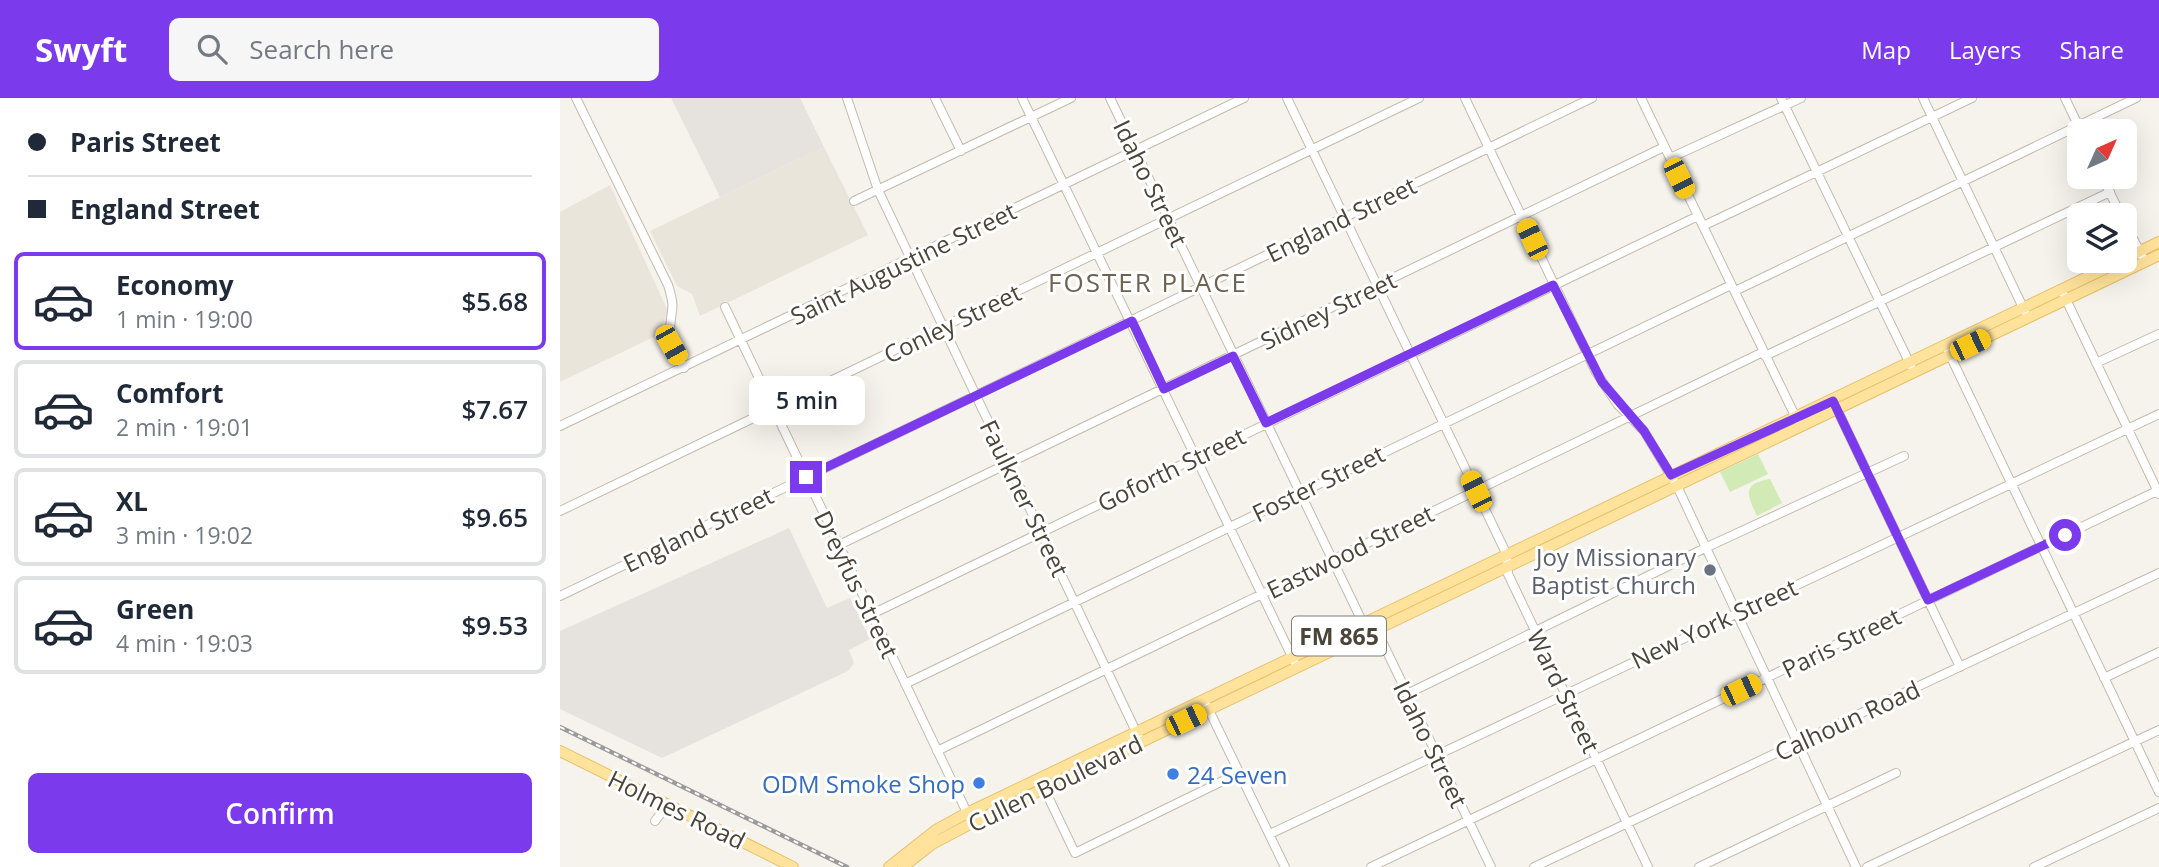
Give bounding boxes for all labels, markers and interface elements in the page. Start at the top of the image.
search box [169,18,659,81]
text: Swyft [35,27,127,72]
icon: search [193,30,231,68]
text: Search here [249,31,394,67]
text: Map [1861,33,1911,66]
text: Layers [1949,33,2022,66]
text: Share [2060,33,2124,66]
street label: Idaho Street [1106,114,1196,252]
north arrow [2067,119,2137,189]
map controls [2067,119,2137,273]
text: Paris Street [70,124,221,160]
car [1661,155,1698,201]
street label: England Street [1260,168,1422,270]
text: England Street [70,191,260,227]
street label: Saint Augustine Street [785,194,1021,332]
button: layers [2067,203,2137,273]
car [1514,216,1551,262]
street label: Sidney Street [1255,263,1401,357]
district label: FOSTER PLACE [1048,264,1248,300]
text: Economy [116,267,234,303]
icon: car [32,270,95,333]
street label: Conley Street [878,275,1026,371]
text: $5.68 [461,283,528,319]
text: 1 min · 19:00 [116,303,253,335]
car [652,322,691,368]
car [1947,326,1994,364]
text: Comfort [116,375,223,411]
callout: 5 min [748,376,864,424]
icon: car [32,378,95,441]
text: 5 min [776,384,838,416]
text: $7.67 [461,391,528,427]
text: 2 min · 19:01 [116,411,253,443]
street label: Faulkner Street [973,414,1077,582]
street label: Goforth Street [1092,419,1250,519]
street label: Foster Street [1246,437,1390,529]
route end [790,461,822,493]
car [1458,468,1495,514]
street label: England Street [617,478,779,580]
text: XL [116,483,148,519]
icon: car [32,486,95,549]
street label: Eastwood Street [1261,496,1439,606]
text: $9.65 [461,499,528,535]
street label: Dreyfus Street [807,505,907,663]
text: 3 min · 19:02 [116,519,253,551]
route start [2049,519,2081,551]
place label: Joy Missionary Baptist Church [1531,540,1697,601]
marker: Joy Missionary Baptist Church [1702,562,1718,578]
street label: New York Street [1625,570,1803,676]
text: Green [116,591,194,627]
icon: car [32,594,95,657]
street label: Paris Street [1776,599,1906,685]
text: $9.53 [461,607,528,643]
road number: FM 865 [1292,616,1386,656]
street label: Ward Street [1520,624,1608,758]
text: 4 min · 19:03 [116,627,253,659]
car [1718,671,1765,709]
street label: Calhoun Road [1769,672,1925,768]
street label: Idaho Street [1386,675,1476,813]
car [1163,701,1210,739]
street label: Cullen Boulevard [962,726,1148,840]
place label: 24 Seven [1187,758,1288,791]
street label: Holmes Road [603,762,751,856]
marker: 24 Seven [1165,766,1181,782]
place label: ODM Smoke Shop [762,767,965,800]
button: Confirm [28,773,532,853]
marker: ODM Smoke Shop [971,775,987,791]

